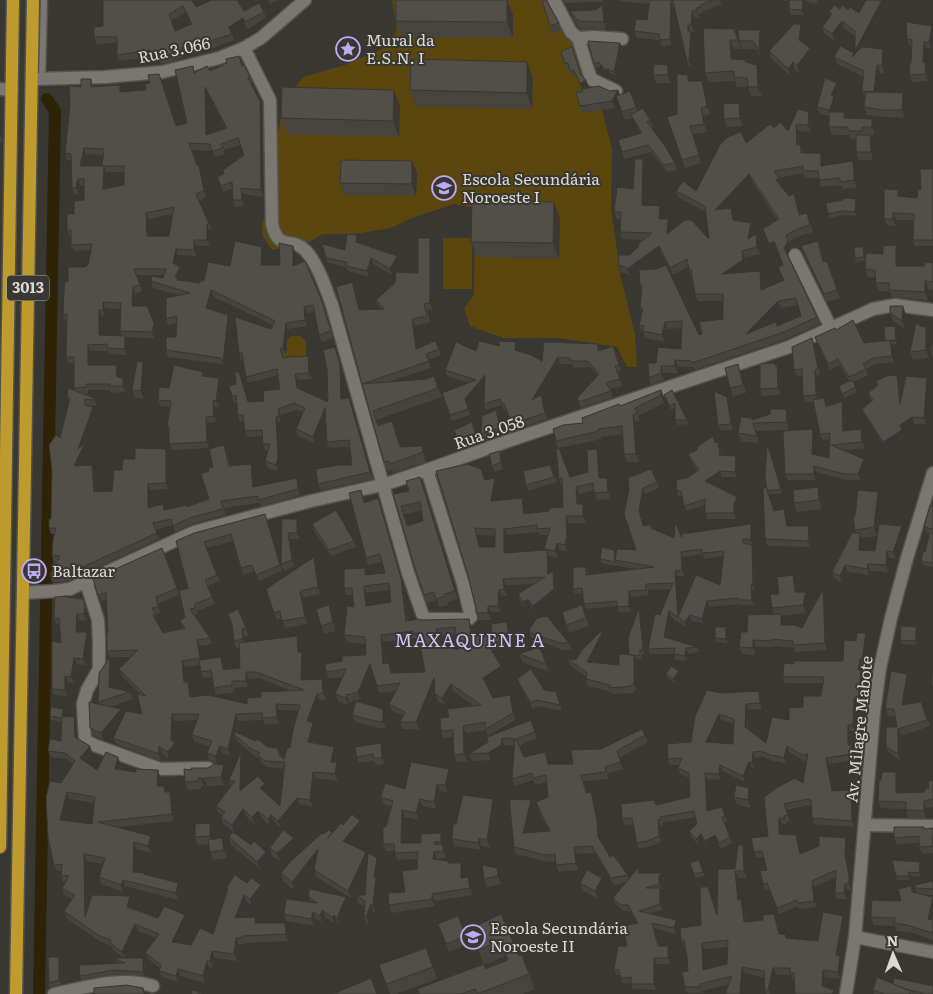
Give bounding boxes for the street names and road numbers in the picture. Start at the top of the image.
street label: Rua 3.066 [135,30,213,68]
road number: 3013 [7,276,49,300]
street label: Rua 3.058 [450,408,527,454]
street label: Av. Milagre Mabote [838,654,878,803]

